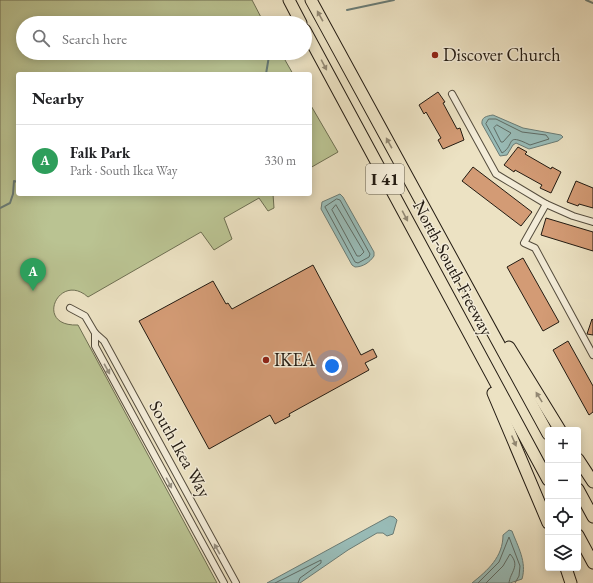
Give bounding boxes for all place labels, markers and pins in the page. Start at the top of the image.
place label: Discover Church [443,43,561,66]
marker: Discover Church [430,50,440,60]
pin: A [20,258,46,291]
place label: IKEA [274,348,316,371]
marker: IKEA [261,355,271,365]

